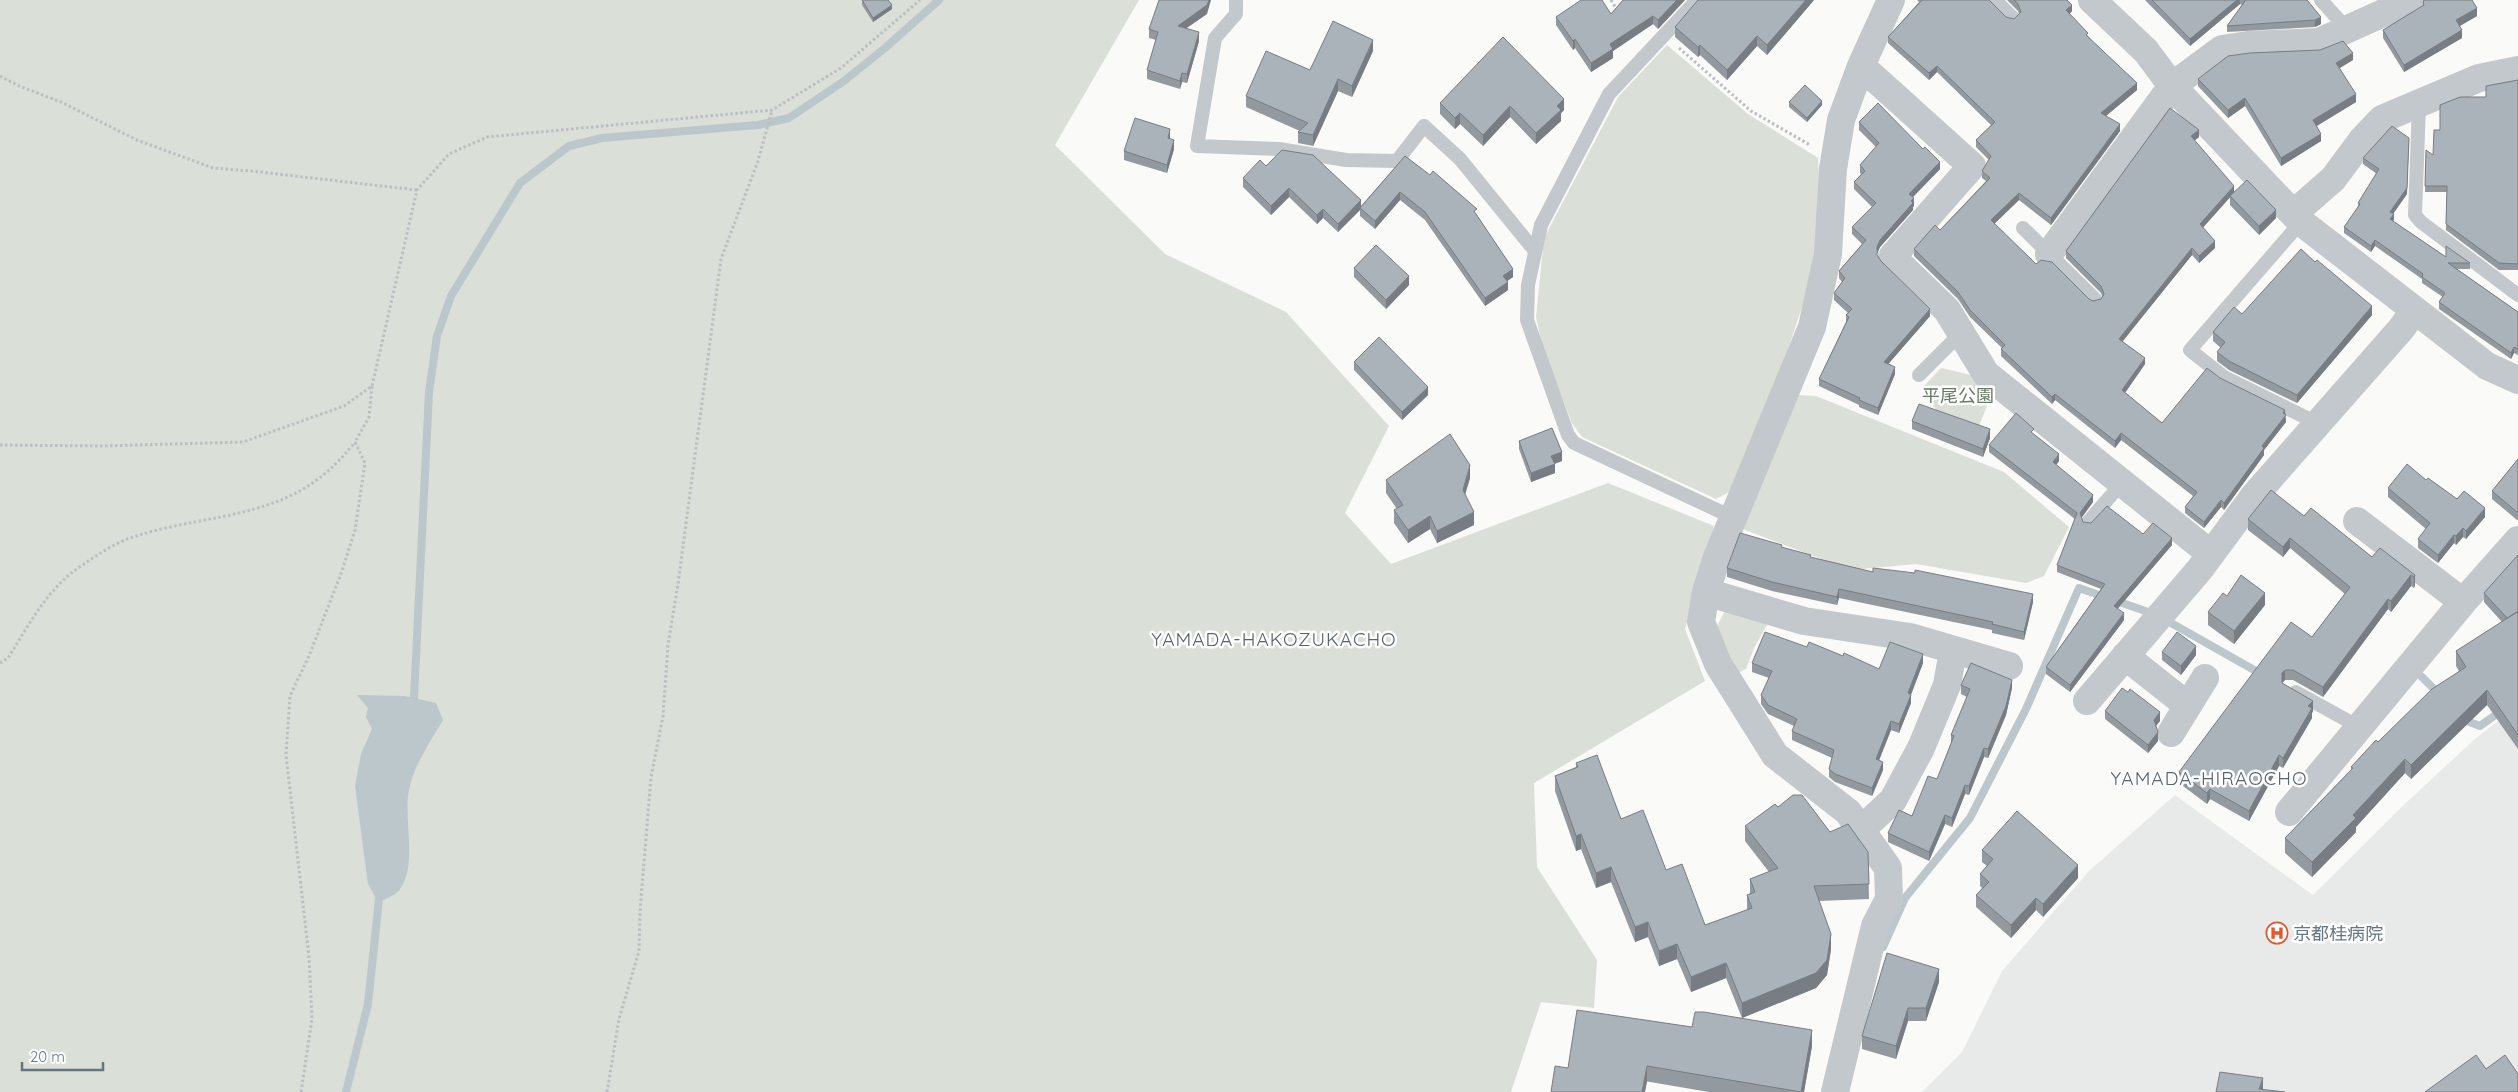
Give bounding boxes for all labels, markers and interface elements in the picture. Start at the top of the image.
park label: 平尾公園 [1922,384,1994,407]
district label: YAMADA-HAKOZUKACHO [1151,627,1397,651]
district label: YAMADA-HIRAOCHO [2111,766,2307,790]
hospital icon: 京都桂病院 [2265,921,2289,945]
place label: 京都桂病院 [2293,922,2383,945]
scale bar [22,1040,104,1072]
text: 20 m [30,1047,65,1066]

